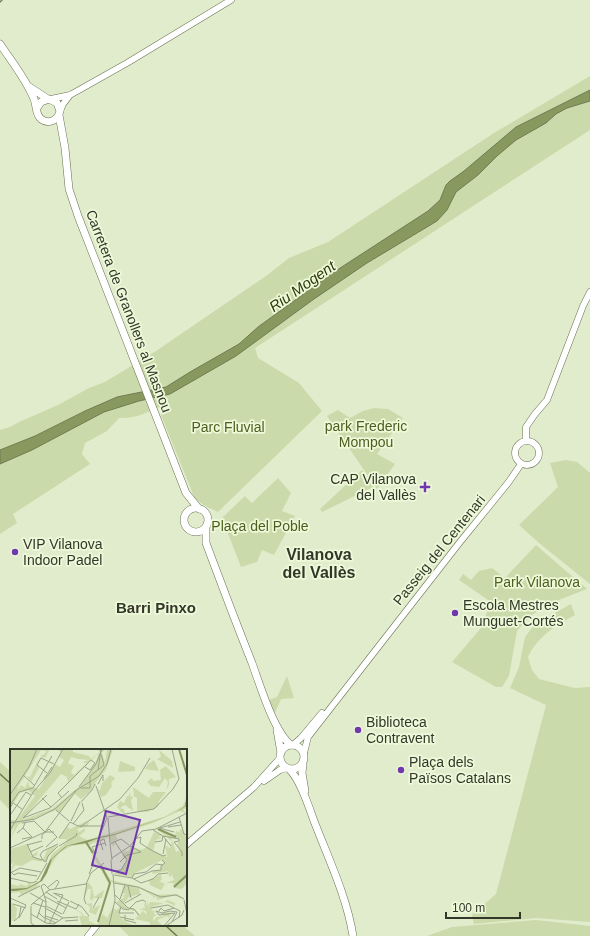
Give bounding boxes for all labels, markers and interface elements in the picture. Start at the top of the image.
street label: Carretera de Granollers al Masnou [83,208,175,414]
water label: Riu Mogent [266,257,339,315]
park label: park Frederic Mompou [325,418,407,450]
park label: Parc Fluvial [191,419,265,435]
place label: CAP Vilanova del Vallès [330,471,416,503]
marker: CAP Vilanova del Vallès [419,481,431,493]
street label: Passeig del Centenari [390,492,488,608]
park label: Plaça del Poble [211,518,309,534]
place label: VIP Vilanova Indoor Padel [23,536,103,568]
district label: Vilanova del Vallès [283,546,356,581]
marker: VIP Vilanova Indoor Padel [10,547,20,557]
park label: Park Vilanova [494,574,580,590]
place label: Escola Mestres Munguet-Cortés [463,597,563,629]
district label: Barri Pinxo [116,599,196,616]
marker: Escola Mestres Munguet-Cortés [450,608,460,618]
place label: Biblioteca Contravent [366,714,435,746]
marker: Biblioteca Contravent [353,725,363,735]
inset map [10,749,187,926]
place label: Plaça dels Països Catalans [409,754,511,786]
marker: Plaça dels Països Catalans [396,765,406,775]
scale bar [446,894,520,920]
text: 100 m [452,901,485,915]

